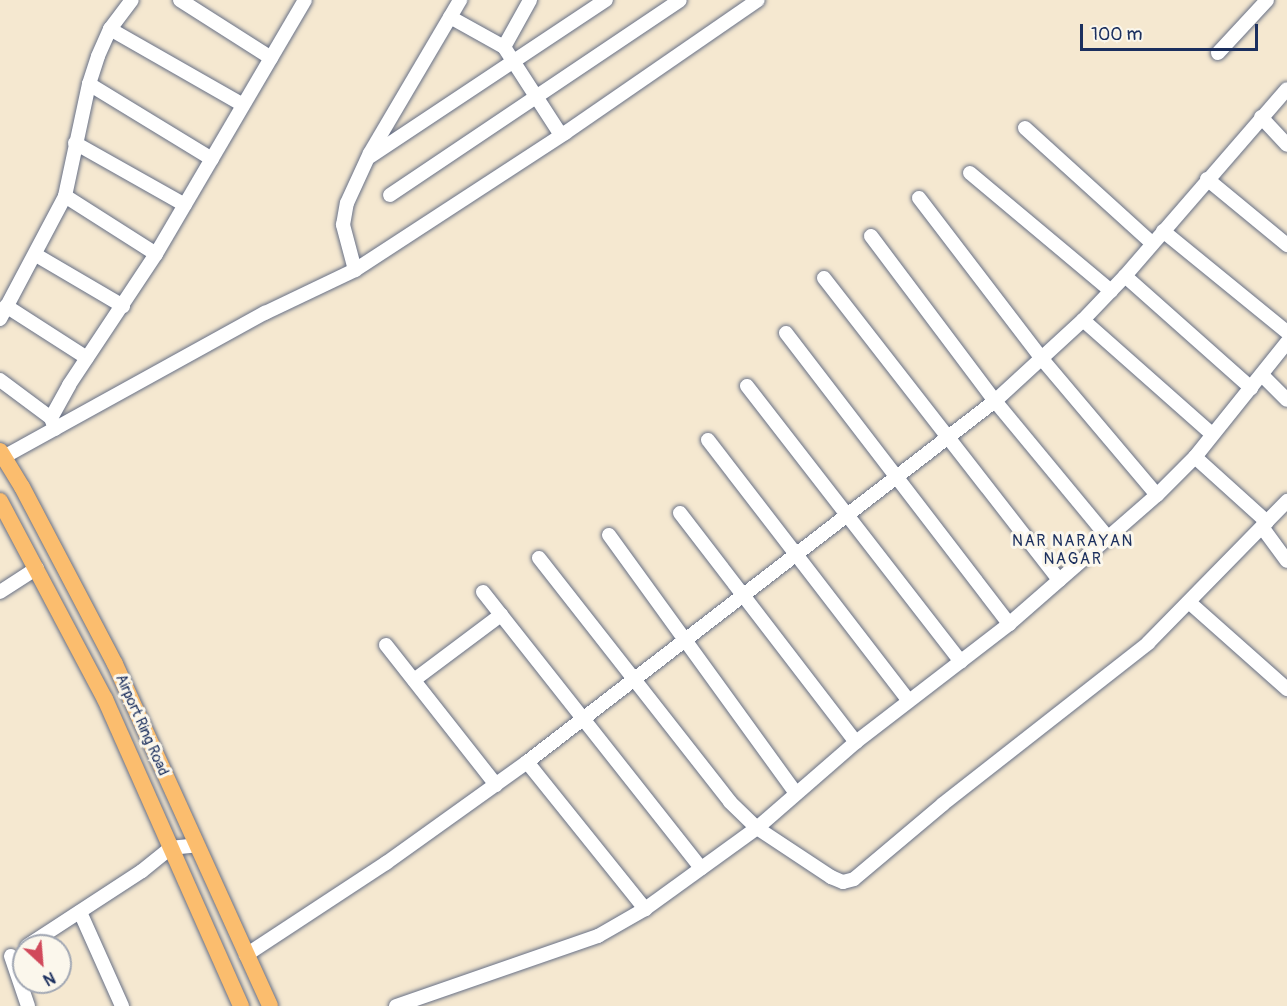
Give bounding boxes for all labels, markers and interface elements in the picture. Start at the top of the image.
scale bar [1083,12,1262,50]
text: 100 m [1091,23,1143,46]
district label: NAR NARAYAN NAGAR [1012,531,1134,569]
street label: Airport Ring Road [112,672,172,778]
north arrow [12,934,72,994]
text: N [40,967,58,990]

